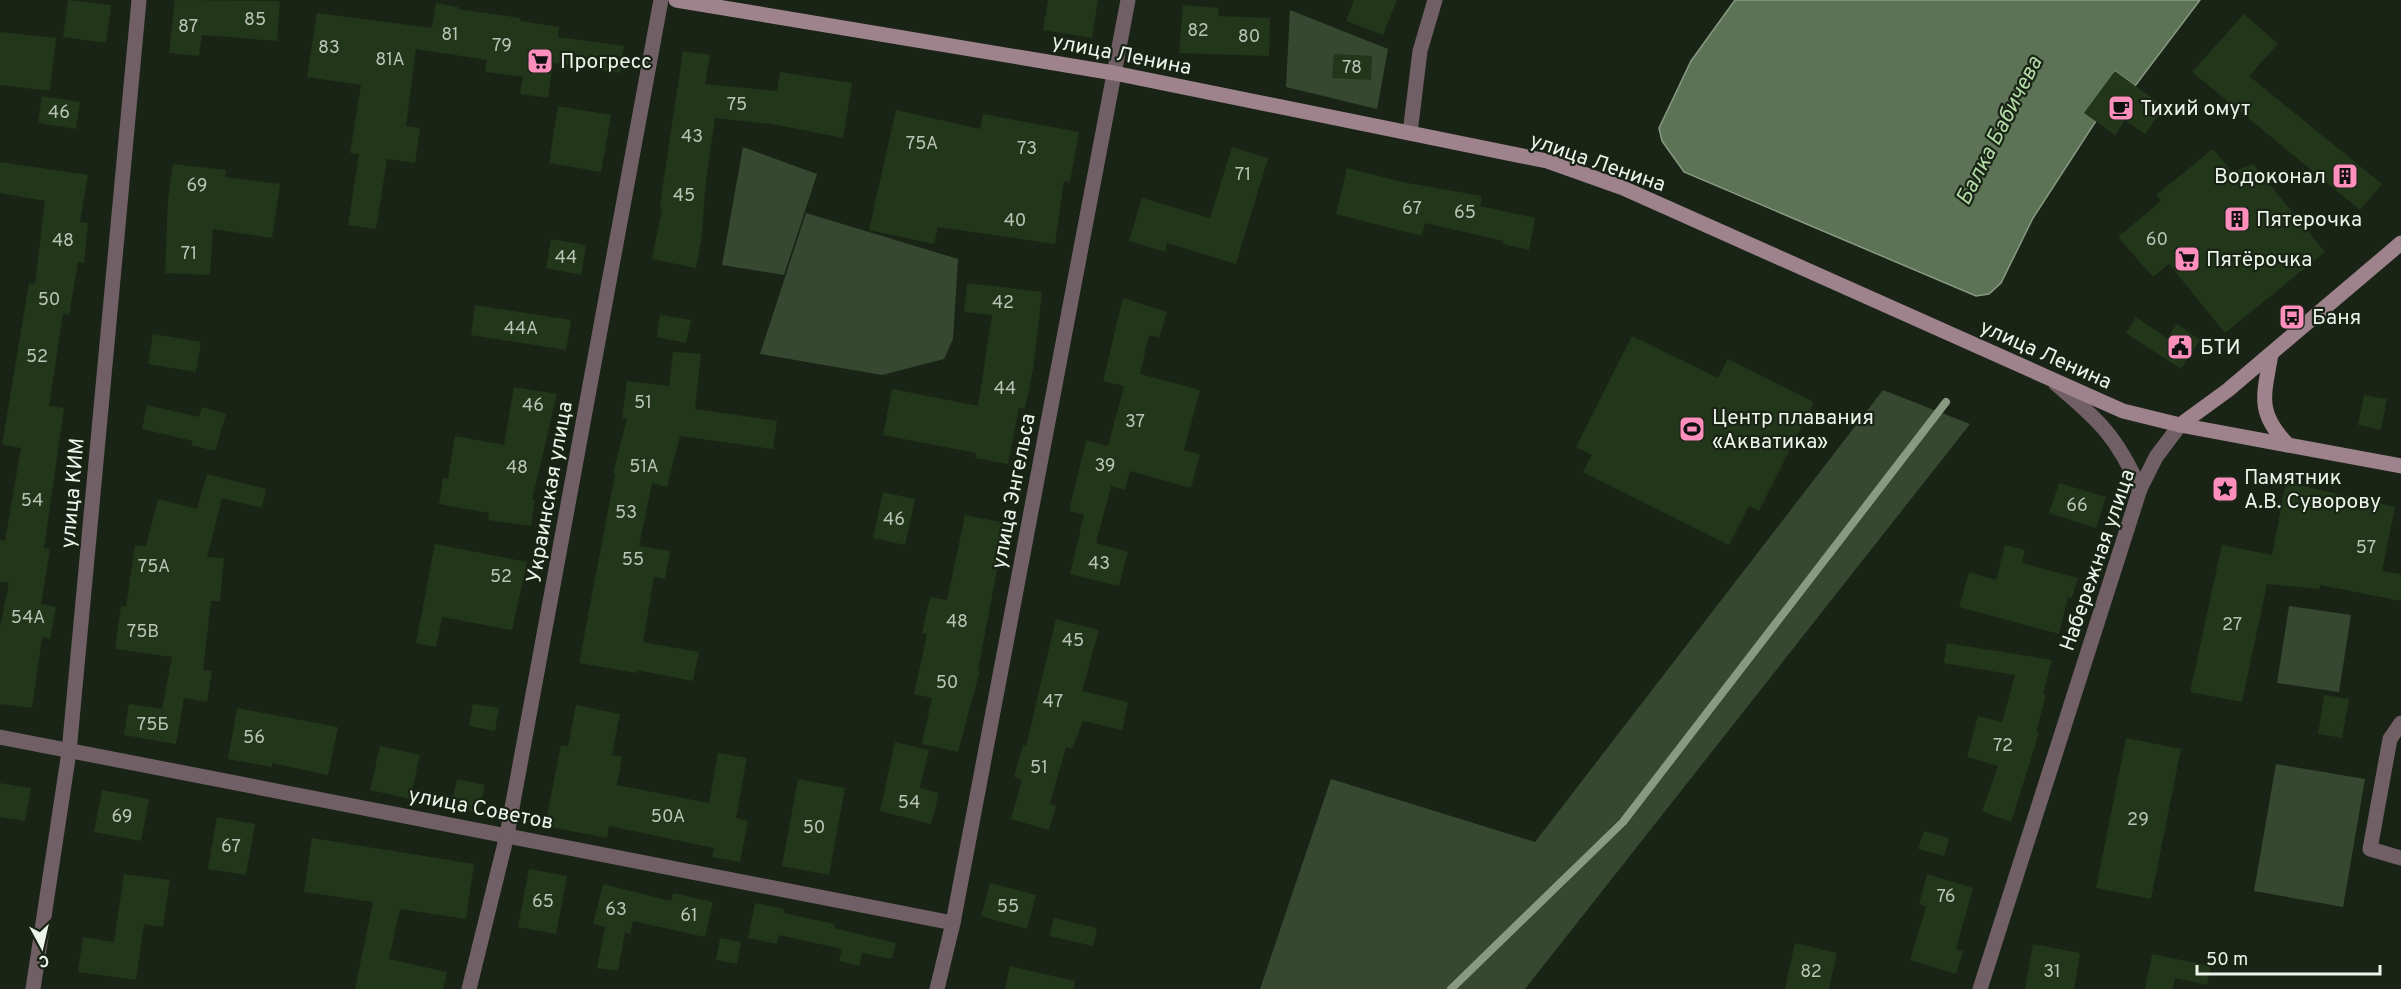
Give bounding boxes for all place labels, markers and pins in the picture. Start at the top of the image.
supermarket icon: Прогресс [525,46,555,76]
place label: Прогресс [560,49,652,76]
cafe icon: Тихий омут [2106,93,2136,123]
place label: Тихий омут [2140,96,2251,123]
building icon: Водоконал [2330,161,2360,191]
place label: Водоконал [2214,164,2326,191]
building icon: Пятерочка [2222,204,2252,234]
place label: Пятерочка [2256,207,2362,234]
supermarket icon: Пятёрочка [2172,244,2202,274]
place label: Пятёрочка [2206,247,2312,274]
bus stop icon: Баня [2277,302,2307,332]
place label: Баня [2312,305,2361,332]
public building icon: БТИ [2165,332,2195,362]
place label: БТИ [2200,335,2241,362]
place label: Центр плавания «Акватика» [1712,405,1874,456]
sports icon: Центр плавания «Акватика» [1677,414,1707,444]
place label: Памятник А.В. Суворову [2244,465,2381,516]
place icon: Памятник А.В. Суворову [2210,474,2240,504]

